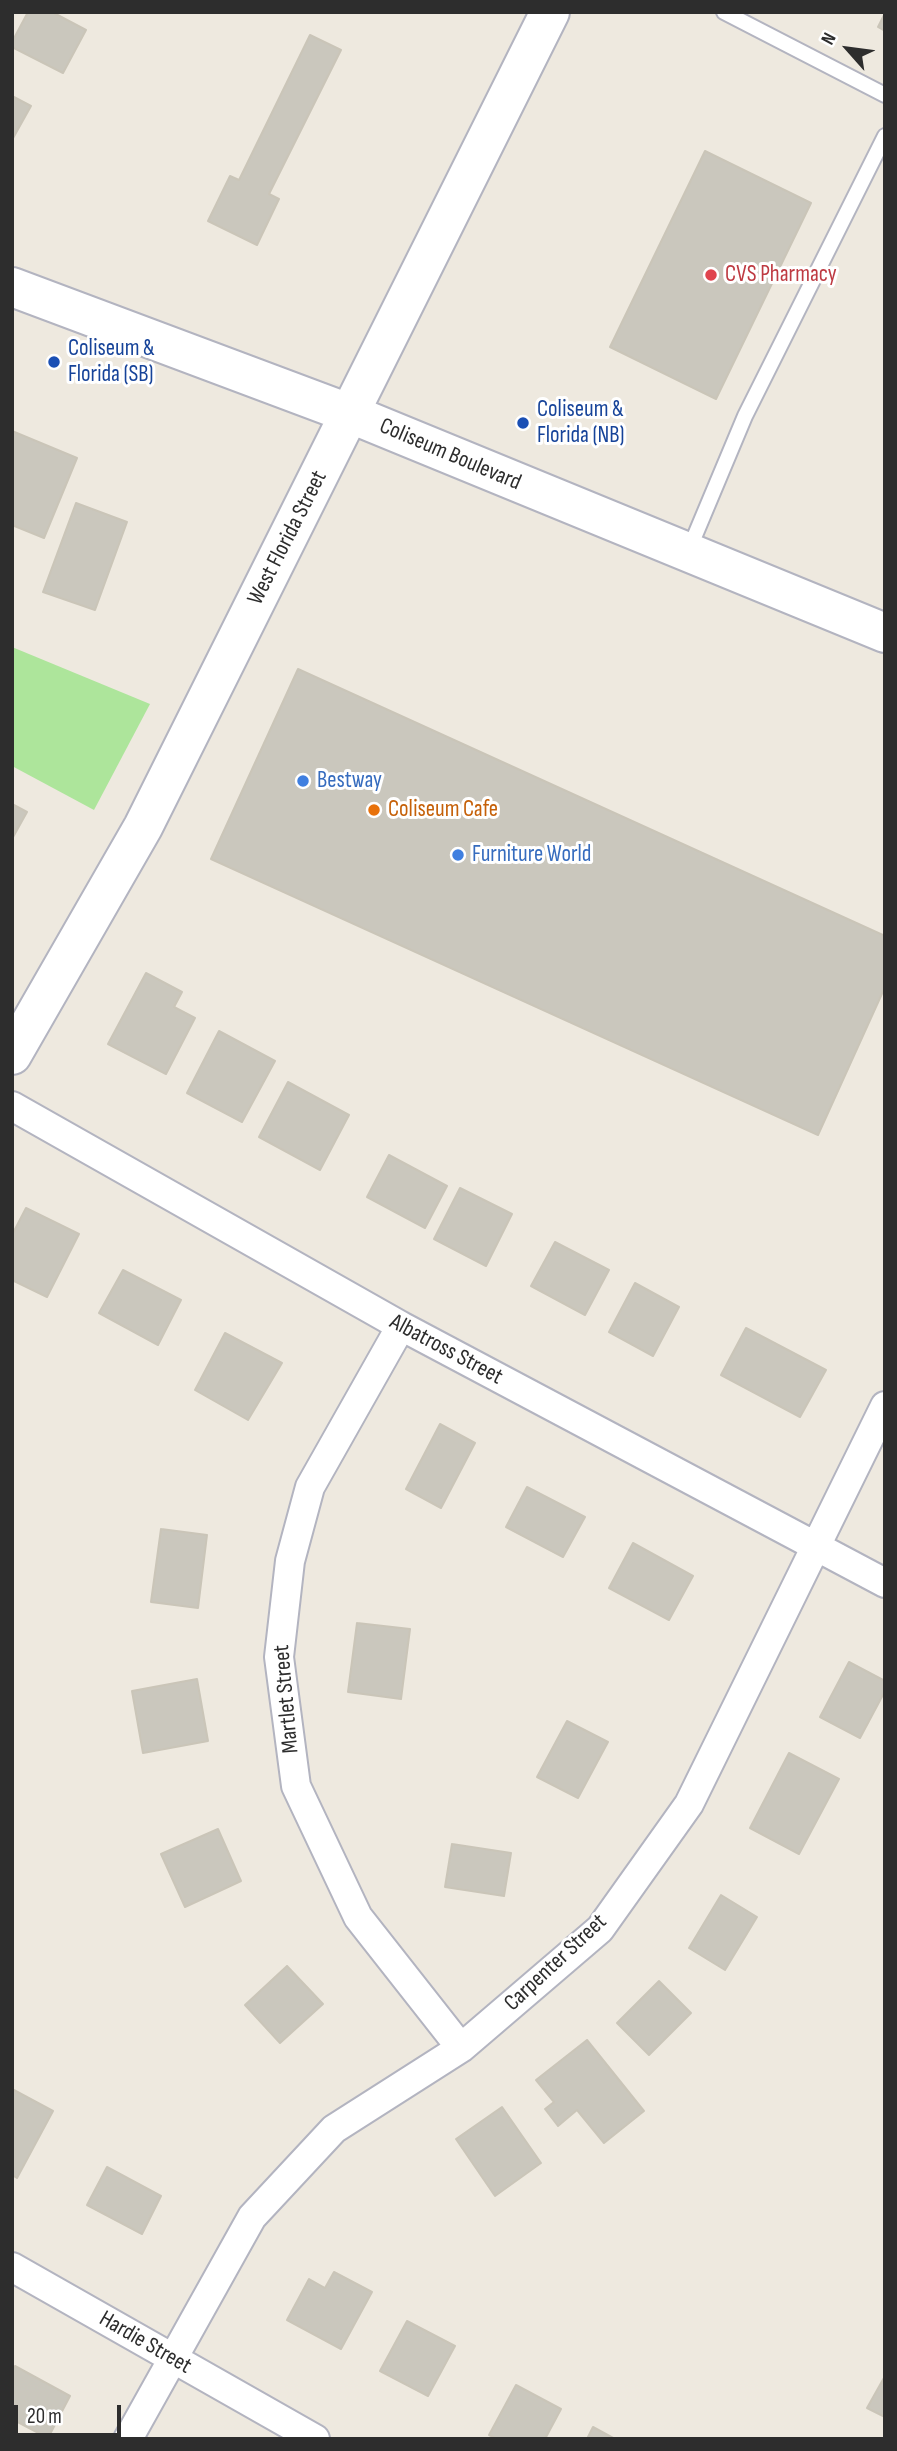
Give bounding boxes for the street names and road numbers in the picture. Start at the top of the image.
street label: Coliseum Boulevard [375,413,525,497]
street label: West Florida Street [242,466,334,610]
street label: Albatross Street [385,1309,507,1391]
street label: Martlet Street [268,1643,306,1755]
street label: Carpenter Street [499,1909,613,2017]
street label: Hardie Street [94,2306,196,2380]

